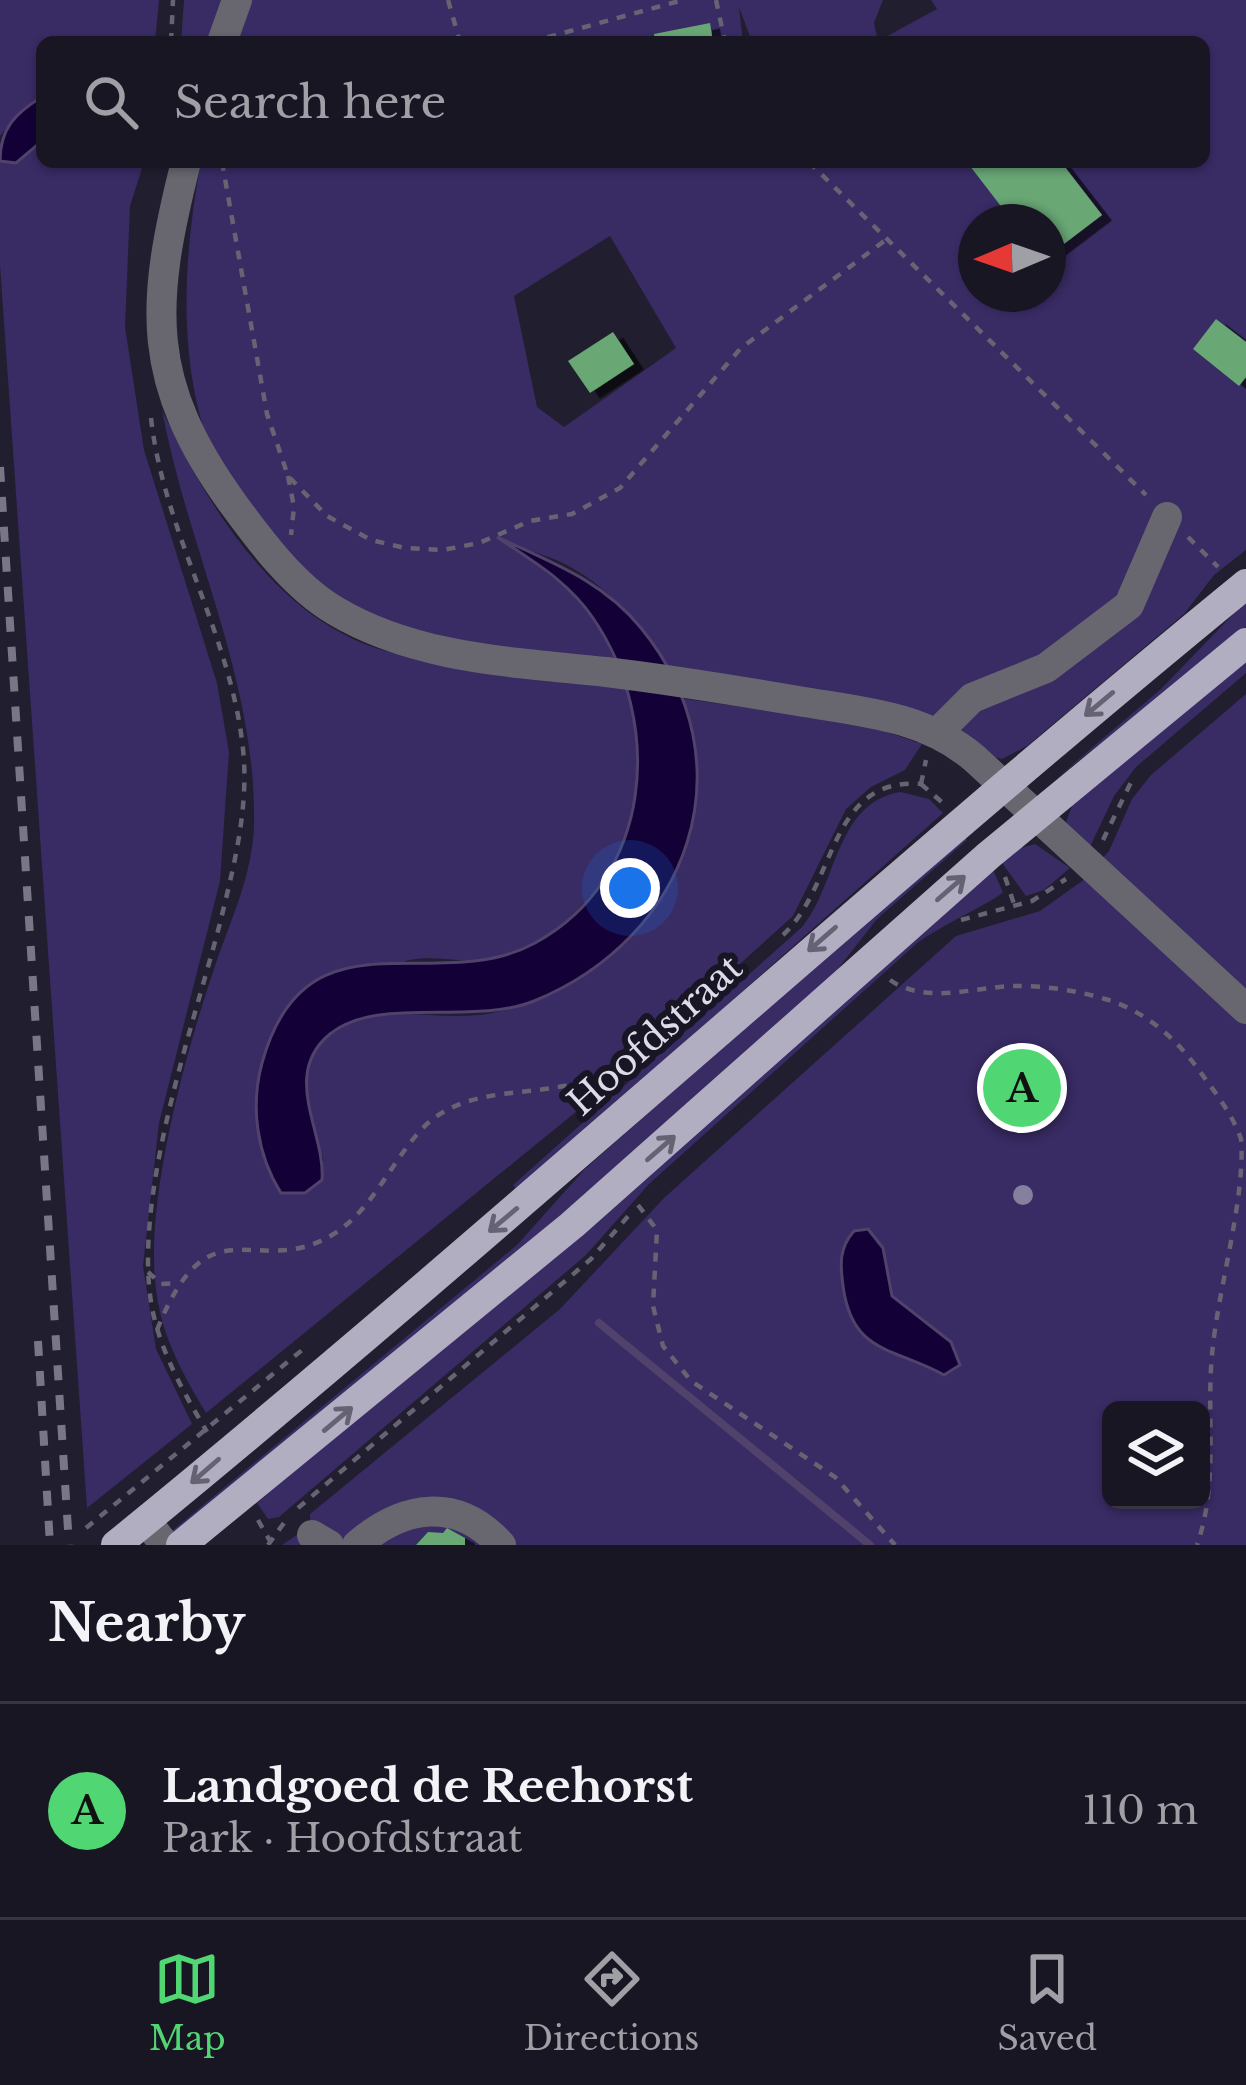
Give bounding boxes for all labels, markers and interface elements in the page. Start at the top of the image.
search box [36,36,1210,168]
icon: search [78,69,144,135]
text: Search here [174,74,446,130]
north arrow [958,204,1066,312]
one-way arrow [1083,690,1115,717]
your location [600,858,660,918]
one-way arrow [936,875,966,903]
one-way arrow [807,924,838,952]
street label: Hoofdstraat [559,945,752,1125]
pin: A [983,1043,1061,1133]
one-way arrow [645,1135,675,1162]
one-way arrow [488,1206,519,1234]
map controls [1102,1401,1210,1509]
button: layers [1102,1401,1210,1509]
one-way arrow [322,1405,353,1433]
one-way arrow [190,1457,220,1485]
text: Nearby [48,1592,245,1655]
text: Landgoed de Reehorst [162,1758,693,1814]
text: A [71,1786,103,1835]
text: 110 m [1082,1786,1198,1835]
text: Park · Hoofdstraat [162,1814,523,1863]
tab: Map [149,1946,226,2059]
tab: Directions [524,1946,699,2059]
tab: Saved [997,1946,1097,2059]

